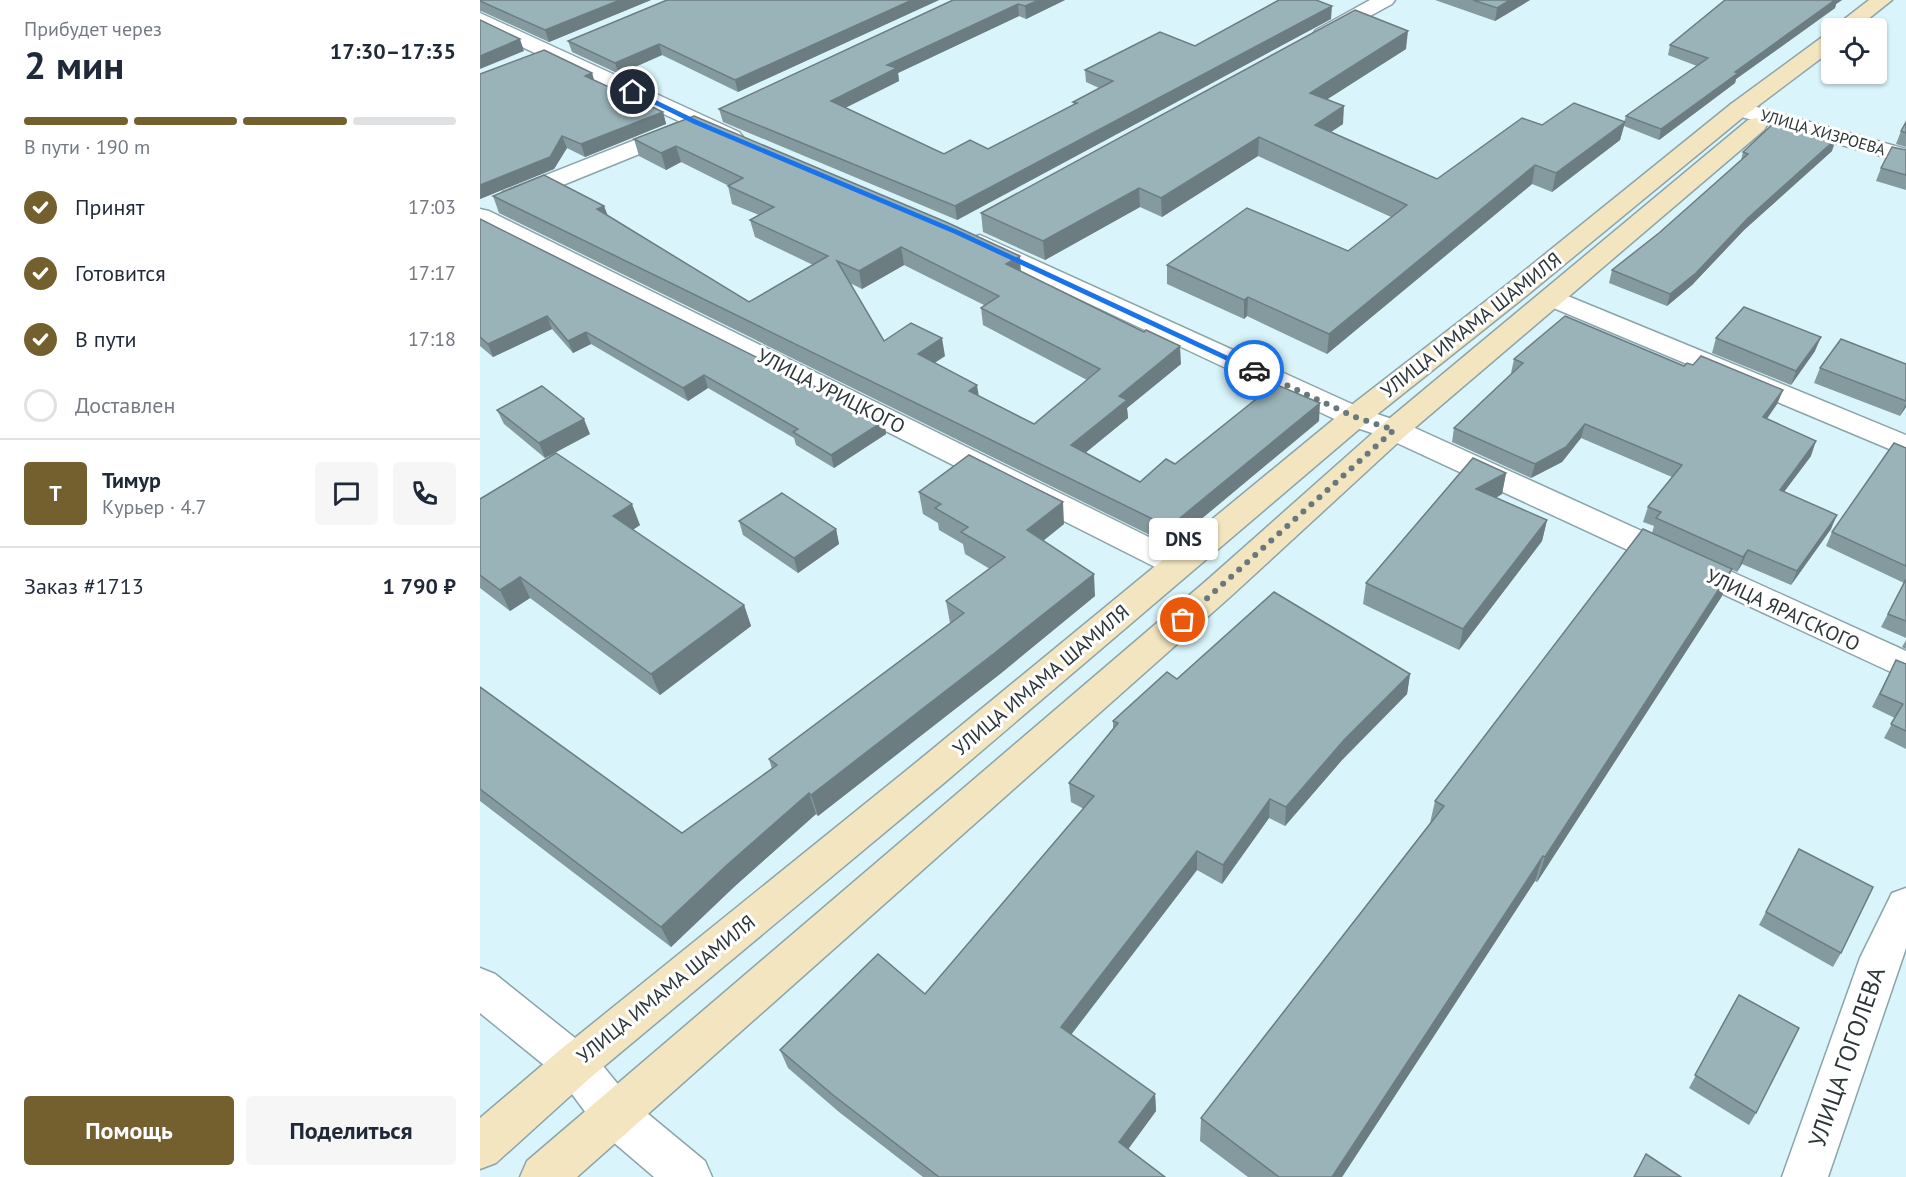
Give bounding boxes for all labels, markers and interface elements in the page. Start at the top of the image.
text: Прибудет через [24,16,162,42]
map controls [1821,18,1887,84]
button: locate [1821,18,1887,84]
text: 17:30–17:35 [330,37,456,65]
text: 2 мин [24,39,124,90]
pin [607,66,658,117]
icon: home [616,75,649,108]
street label: УЛИЦА ХИЗРОЕВА [1758,105,1888,160]
text: В пути · 190 m [24,134,150,160]
icon: check [24,191,57,224]
text: Принят [75,193,145,221]
text: 17:03 [408,194,456,220]
street label: УЛИЦА ИМАМА ШАМИЛЯ [1375,246,1567,404]
icon: check [24,257,57,290]
text: Готовится [75,259,166,287]
text: 17:17 [408,260,456,286]
icon: check [24,323,57,356]
text: В пути [75,325,137,353]
text: 17:18 [408,326,456,352]
courier [1224,340,1284,400]
street label: УЛИЦА УРИЦКОГО [752,342,910,440]
icon: car [1238,354,1271,387]
text: Доставлен [75,391,175,419]
button: chat [315,462,378,525]
button: phone [393,462,456,525]
text: Тимур [102,466,161,494]
text: Т [49,479,62,507]
text: Курьер · 4.7 [102,494,206,520]
callout: DNS [1148,518,1218,560]
text: DNS [1165,526,1202,552]
street label: УЛИЦА ЯРАГСКОГО [1702,563,1864,657]
text: Заказ #1713 [24,572,144,600]
text: 1 790 ₽ [382,572,456,600]
pin [1157,594,1208,645]
street label: УЛИЦА ИМАМА ШАМИЛЯ [948,599,1134,761]
icon: bag [1166,603,1199,636]
street label: УЛИЦА ИМАМА ШАМИЛЯ [571,909,761,1069]
street label: УЛИЦА ГОГОЛЕВА [1801,963,1892,1151]
button: Помощь [24,1096,234,1165]
button: Поделиться [246,1096,456,1165]

